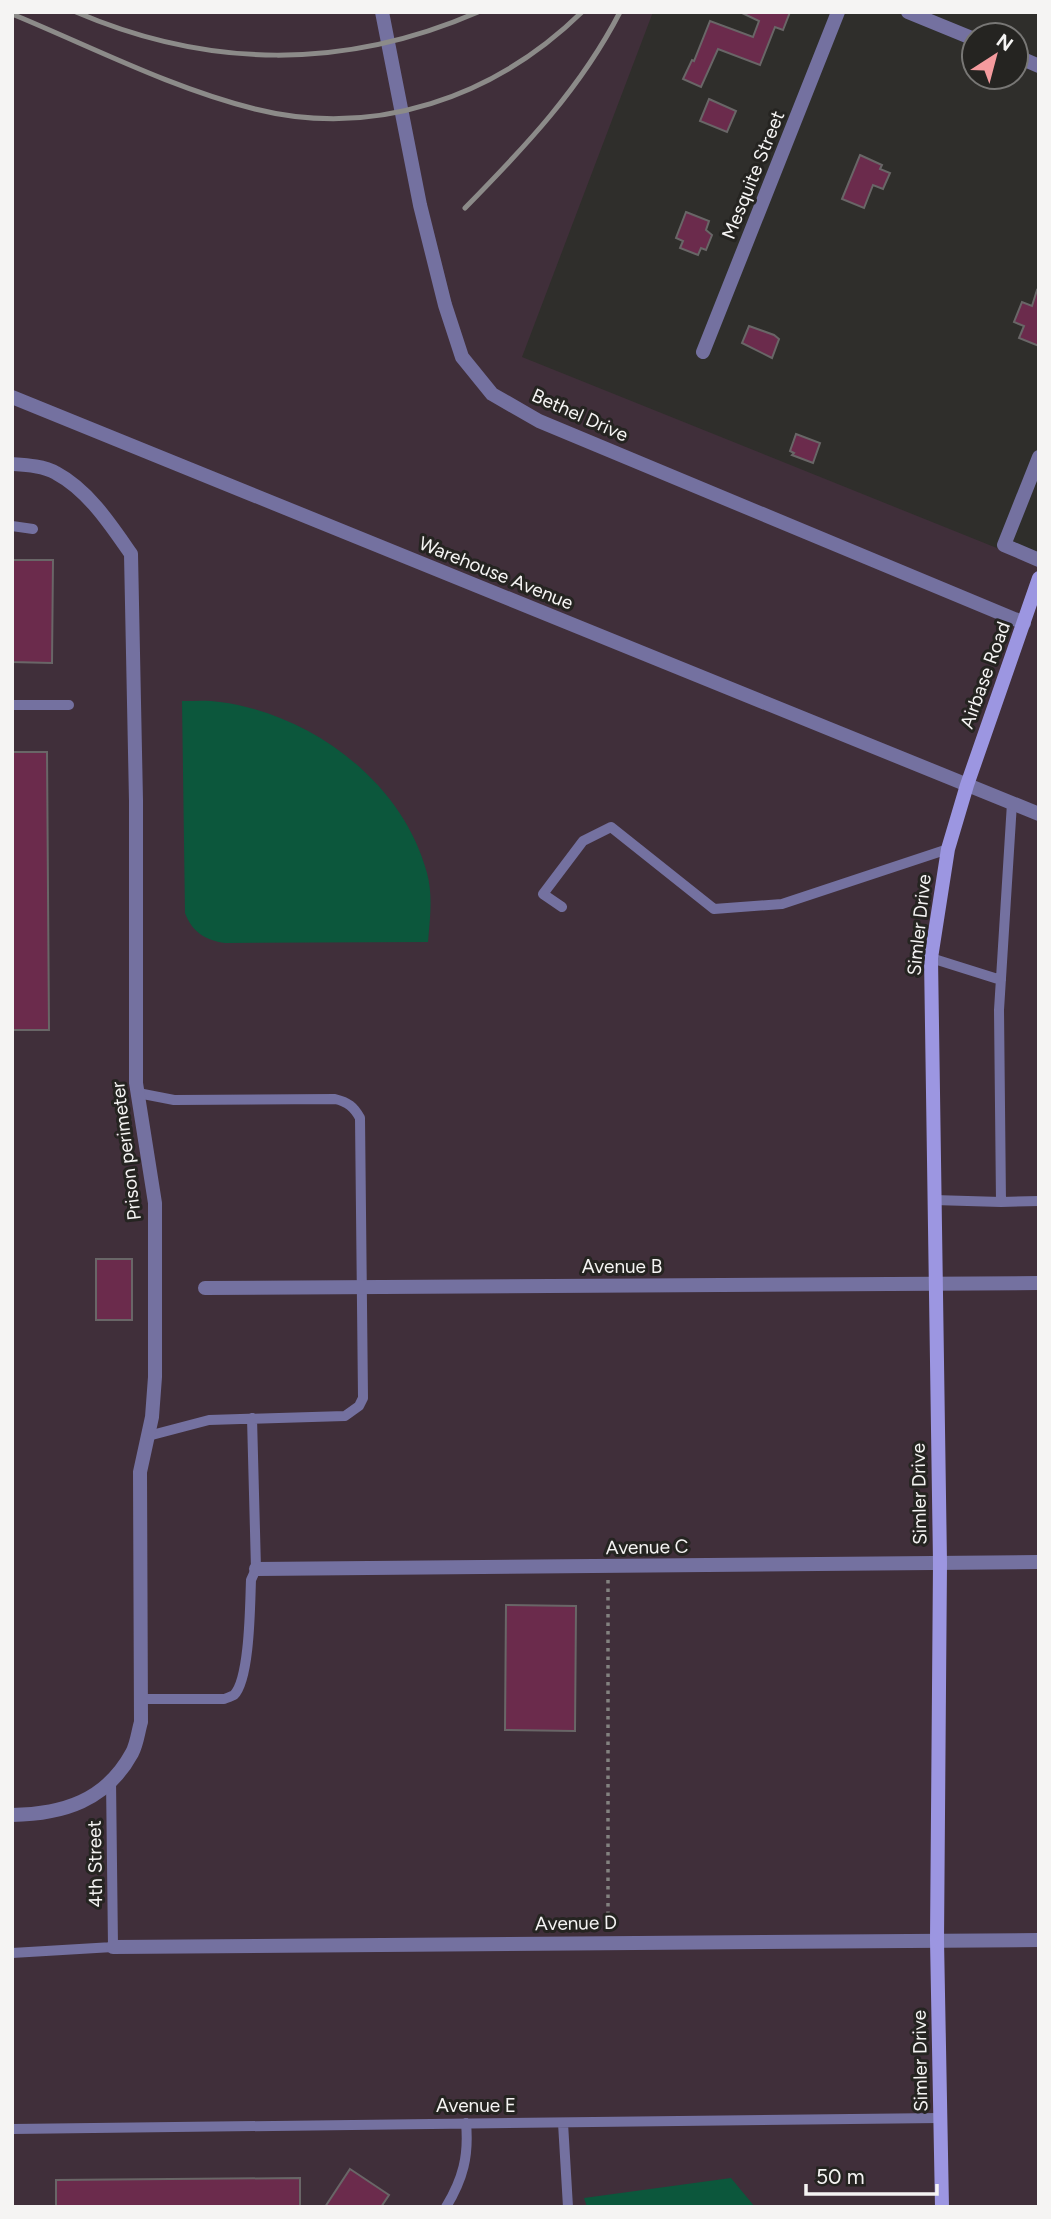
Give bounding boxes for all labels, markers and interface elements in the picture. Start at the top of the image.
north arrow [960,21,1030,91]
text: N [992,29,1017,56]
street label: Mesquite Street [717,107,789,243]
street label: Bethel Drive [528,384,632,446]
street label: Warehouse Avenue [415,532,577,614]
street label: Airbase Road [955,618,1015,732]
street label: Simler Drive [902,873,936,977]
street label: Prison perimeter [106,1080,146,1222]
street label: Avenue B [582,1255,662,1278]
street label: Simler Drive [907,1443,931,1545]
street label: Avenue C [605,1535,689,1559]
street label: 4th Street [83,1820,107,1908]
street label: Avenue D [535,1911,617,1935]
street label: Simler Drive [908,2010,932,2112]
street label: Avenue E [436,2094,516,2117]
scale bar [806,2152,937,2196]
text: 50 m [816,2164,865,2189]

